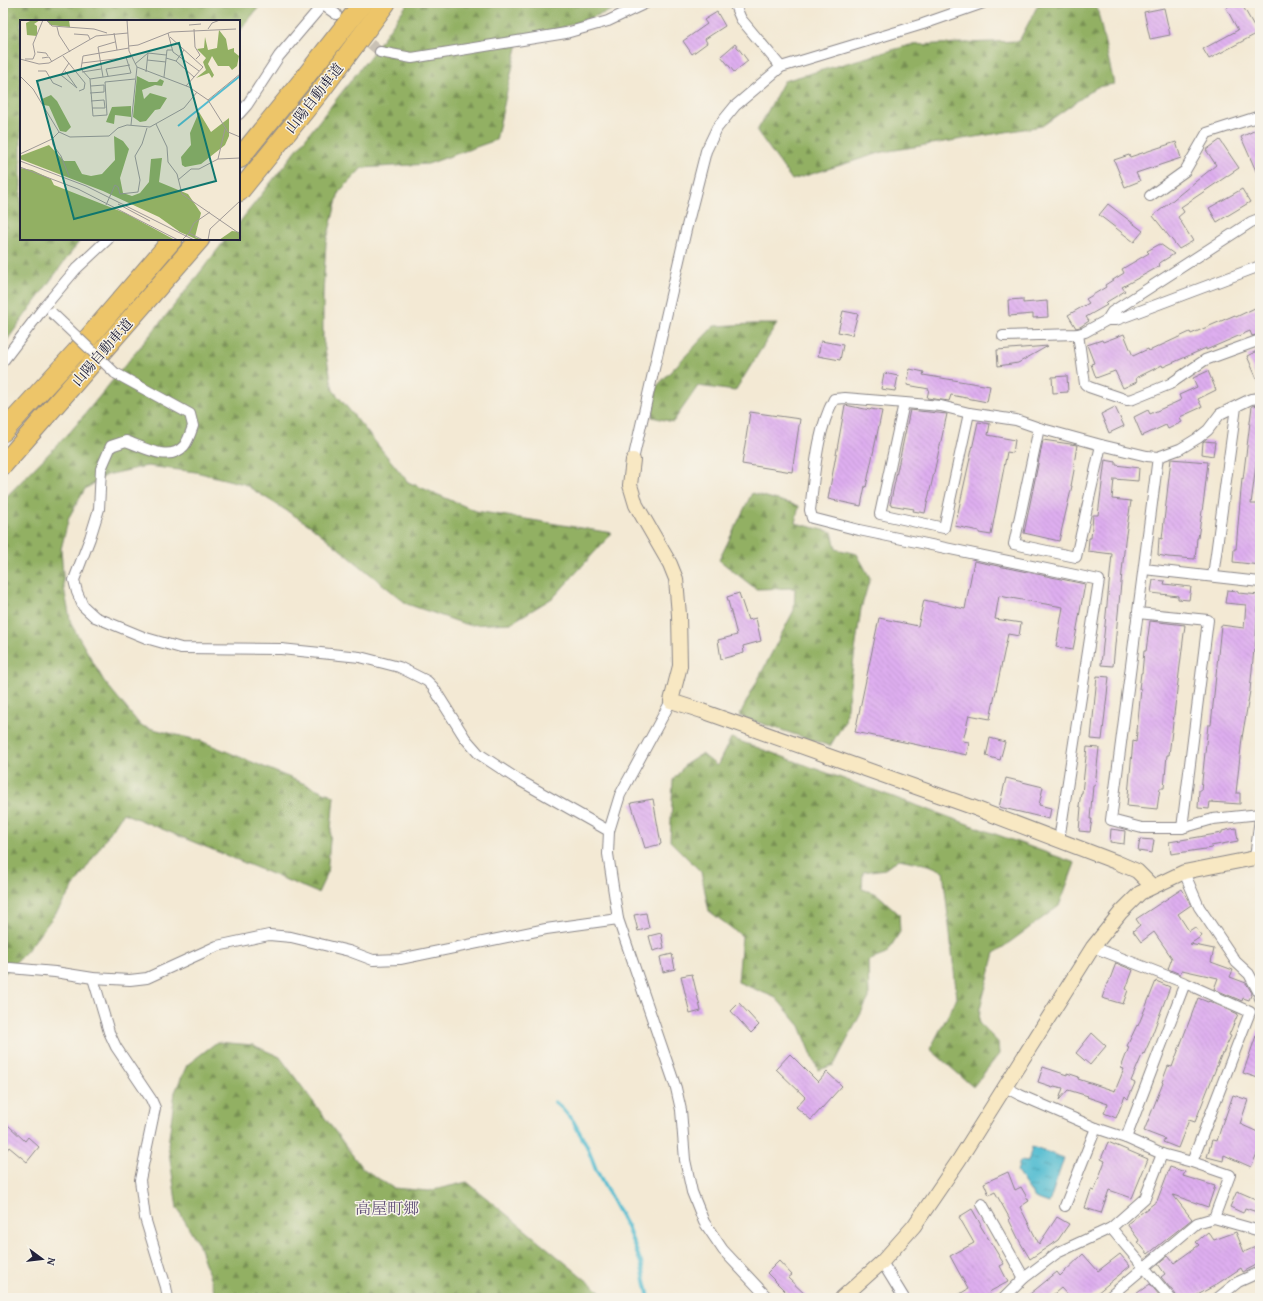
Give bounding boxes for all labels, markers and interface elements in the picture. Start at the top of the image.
inset map [20,20,240,240]
street label: 山陽自動車道 [280,59,348,137]
street label: 山陽自動車道 [67,314,137,390]
district label: 高屋町郷 [355,1196,419,1220]
north arrow [22,1239,62,1279]
text: N [43,1256,60,1268]

